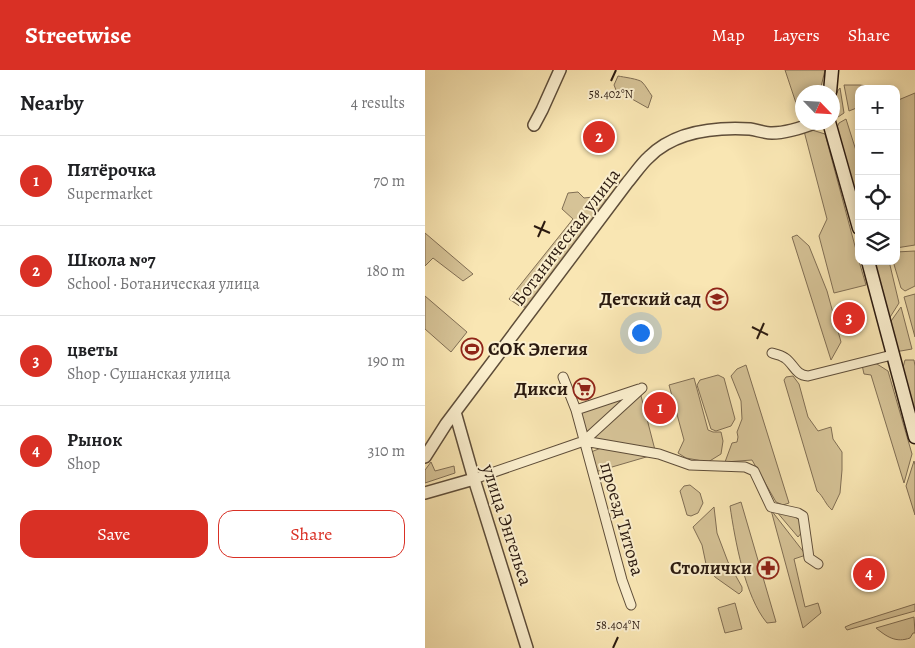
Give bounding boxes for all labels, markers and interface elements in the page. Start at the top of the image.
text: Streetwise [25,19,131,51]
text: Map [712,23,745,47]
text: Layers [773,23,820,47]
text: Share [848,23,890,47]
north arrow [795,85,840,130]
map controls [855,85,900,265]
button: + [855,85,900,130]
text: 58.402°N [589,86,634,102]
text: Nearby [20,89,83,117]
text: 4 results [351,92,405,114]
pin: 2 [583,118,615,156]
button: − [855,130,900,175]
text: Пятёрочка [67,157,156,183]
street label: Ботаническая улица [506,163,626,311]
text: 1 [33,170,39,192]
text: 70 m [373,170,405,192]
button: locate [855,175,900,220]
text: Supermarket [67,183,153,205]
button: layers [855,220,900,265]
text: Школа №7 [67,247,156,273]
text: 2 [32,260,40,282]
text: 180 m [367,260,405,282]
text: School · Ботаническая улица [67,273,260,295]
place label: Детский сад [599,286,701,312]
school or university icon: Детский сад [705,287,729,311]
pin: 3 [833,299,865,337]
your location [628,320,654,346]
place label: СОК Элегия [488,336,588,362]
text: цветы [67,337,118,363]
sports icon: СОК Элегия [460,337,484,361]
text: 3 [33,350,39,372]
text: 190 m [367,350,405,372]
text: Shop · Сушанская улица [67,363,231,385]
place label: Дикси [514,376,568,402]
supermarket icon: Дикси [572,377,596,401]
pin: 1 [644,389,676,427]
text: Рынок [67,427,122,453]
text: 4 [32,440,40,462]
text: 310 m [368,440,405,462]
text: Shop [67,453,100,475]
street label: проезд Титова [593,459,651,579]
street label: улица Энгельса [475,460,539,589]
button: Save [20,510,208,558]
button: Share [218,510,405,558]
place label: Столички [670,555,752,581]
pin: 4 [853,555,885,593]
pharmacy icon: Столички [756,556,780,580]
text: 58.404°N [596,617,640,633]

